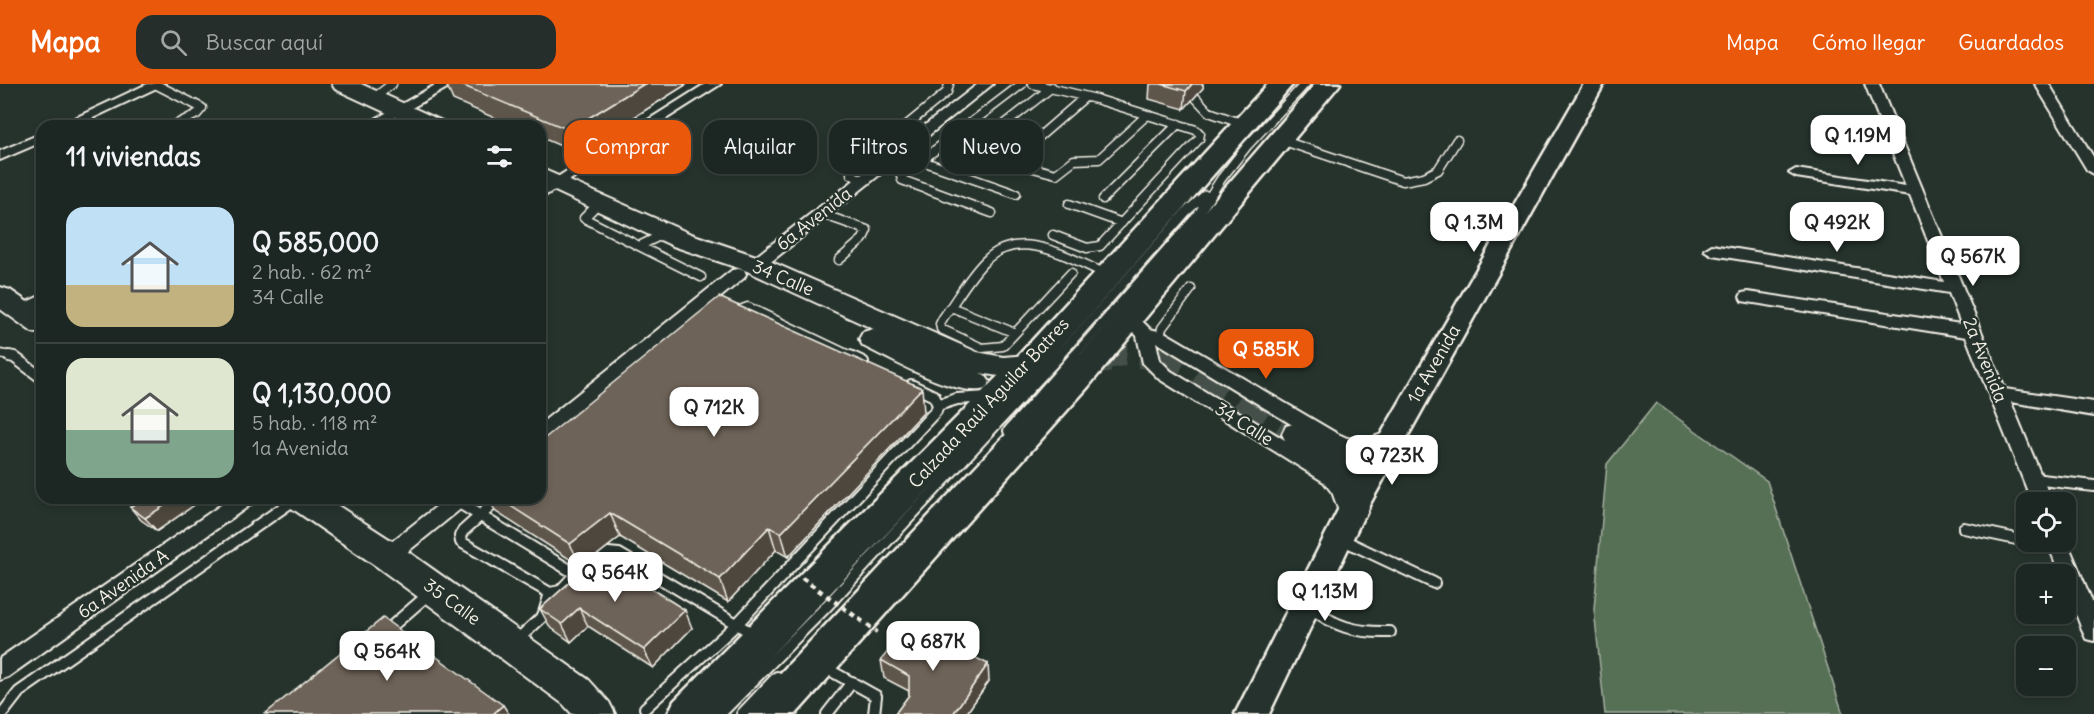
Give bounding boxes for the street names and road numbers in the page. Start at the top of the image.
street label: 6a Avenida [771,182,856,255]
street label: 34 Calle [749,254,817,301]
street label: Calzada Raúl Aguilar Batres [903,312,1074,493]
street label: 2a Avenida [1958,314,2013,406]
street label: 1a Avenida [1402,320,1465,407]
street label: 34 Calle [1211,397,1278,450]
street label: 6a Avenida A [73,544,173,623]
street label: 35 Calle [419,573,485,630]

